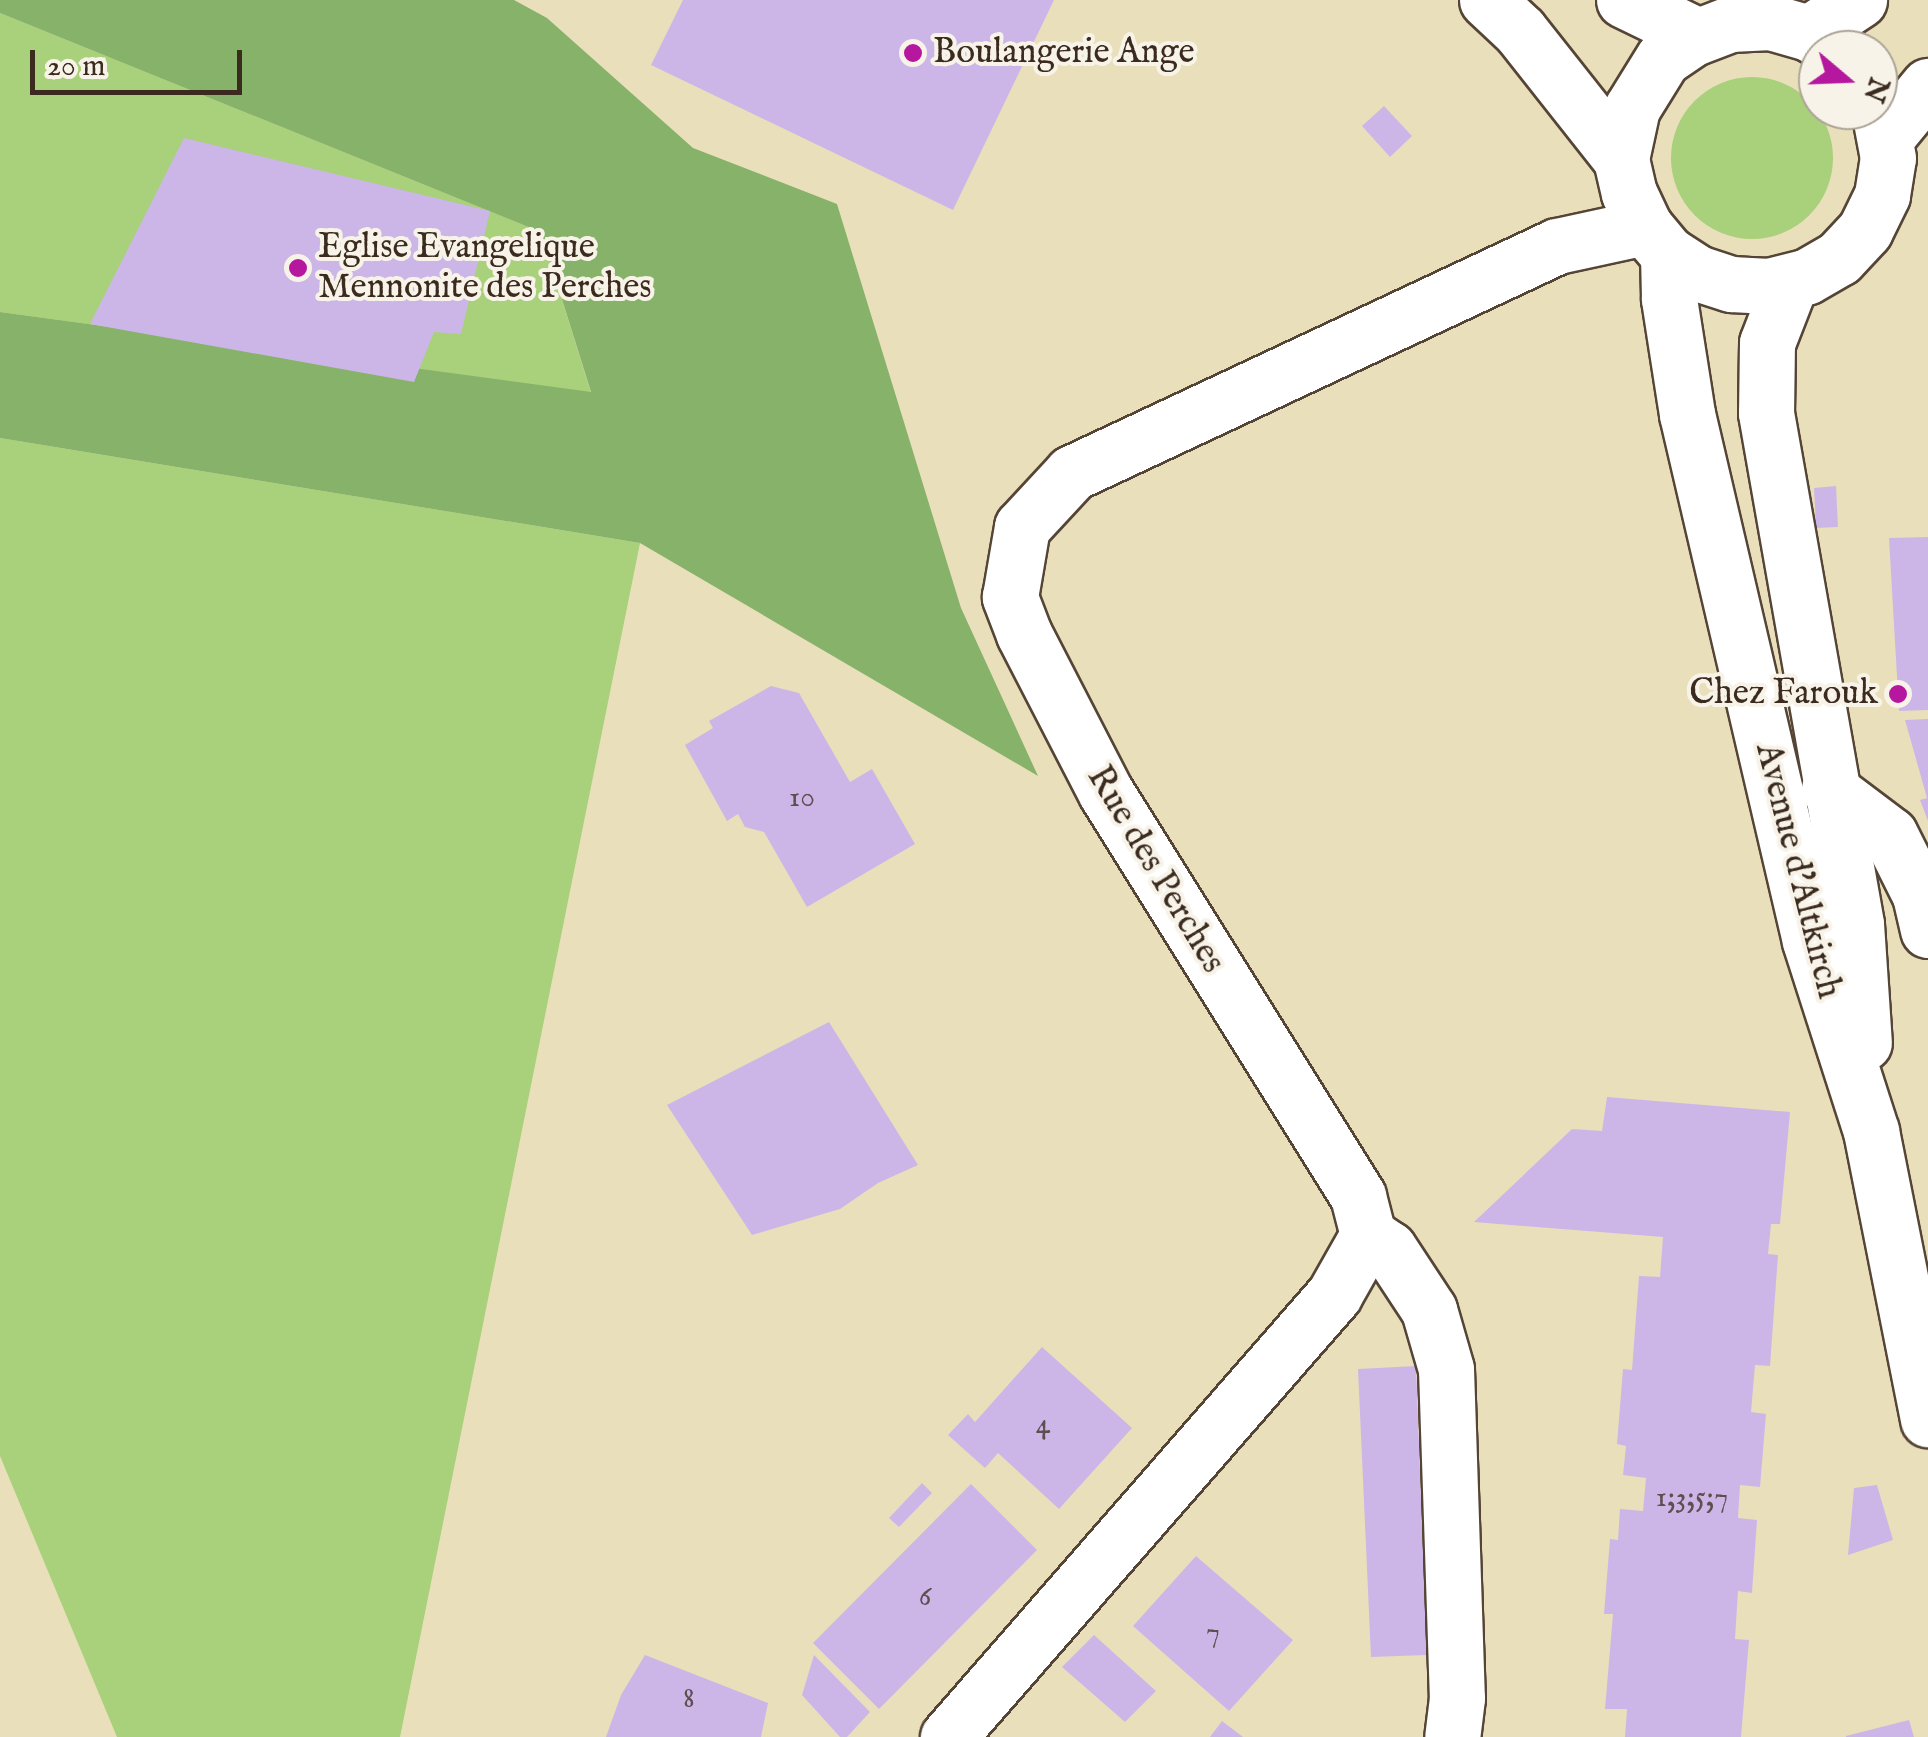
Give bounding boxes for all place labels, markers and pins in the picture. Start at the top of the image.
place label: Boulangerie Ange [933,32,1195,74]
marker: Boulangerie Ange [902,42,924,64]
place label: Eglise Evangelique Mennonite des Perches [318,227,652,309]
marker: Eglise Evangelique Mennonite des Perches [287,257,309,279]
place label: Chez Farouk [1689,673,1878,715]
marker: Chez Farouk [1887,683,1909,705]

